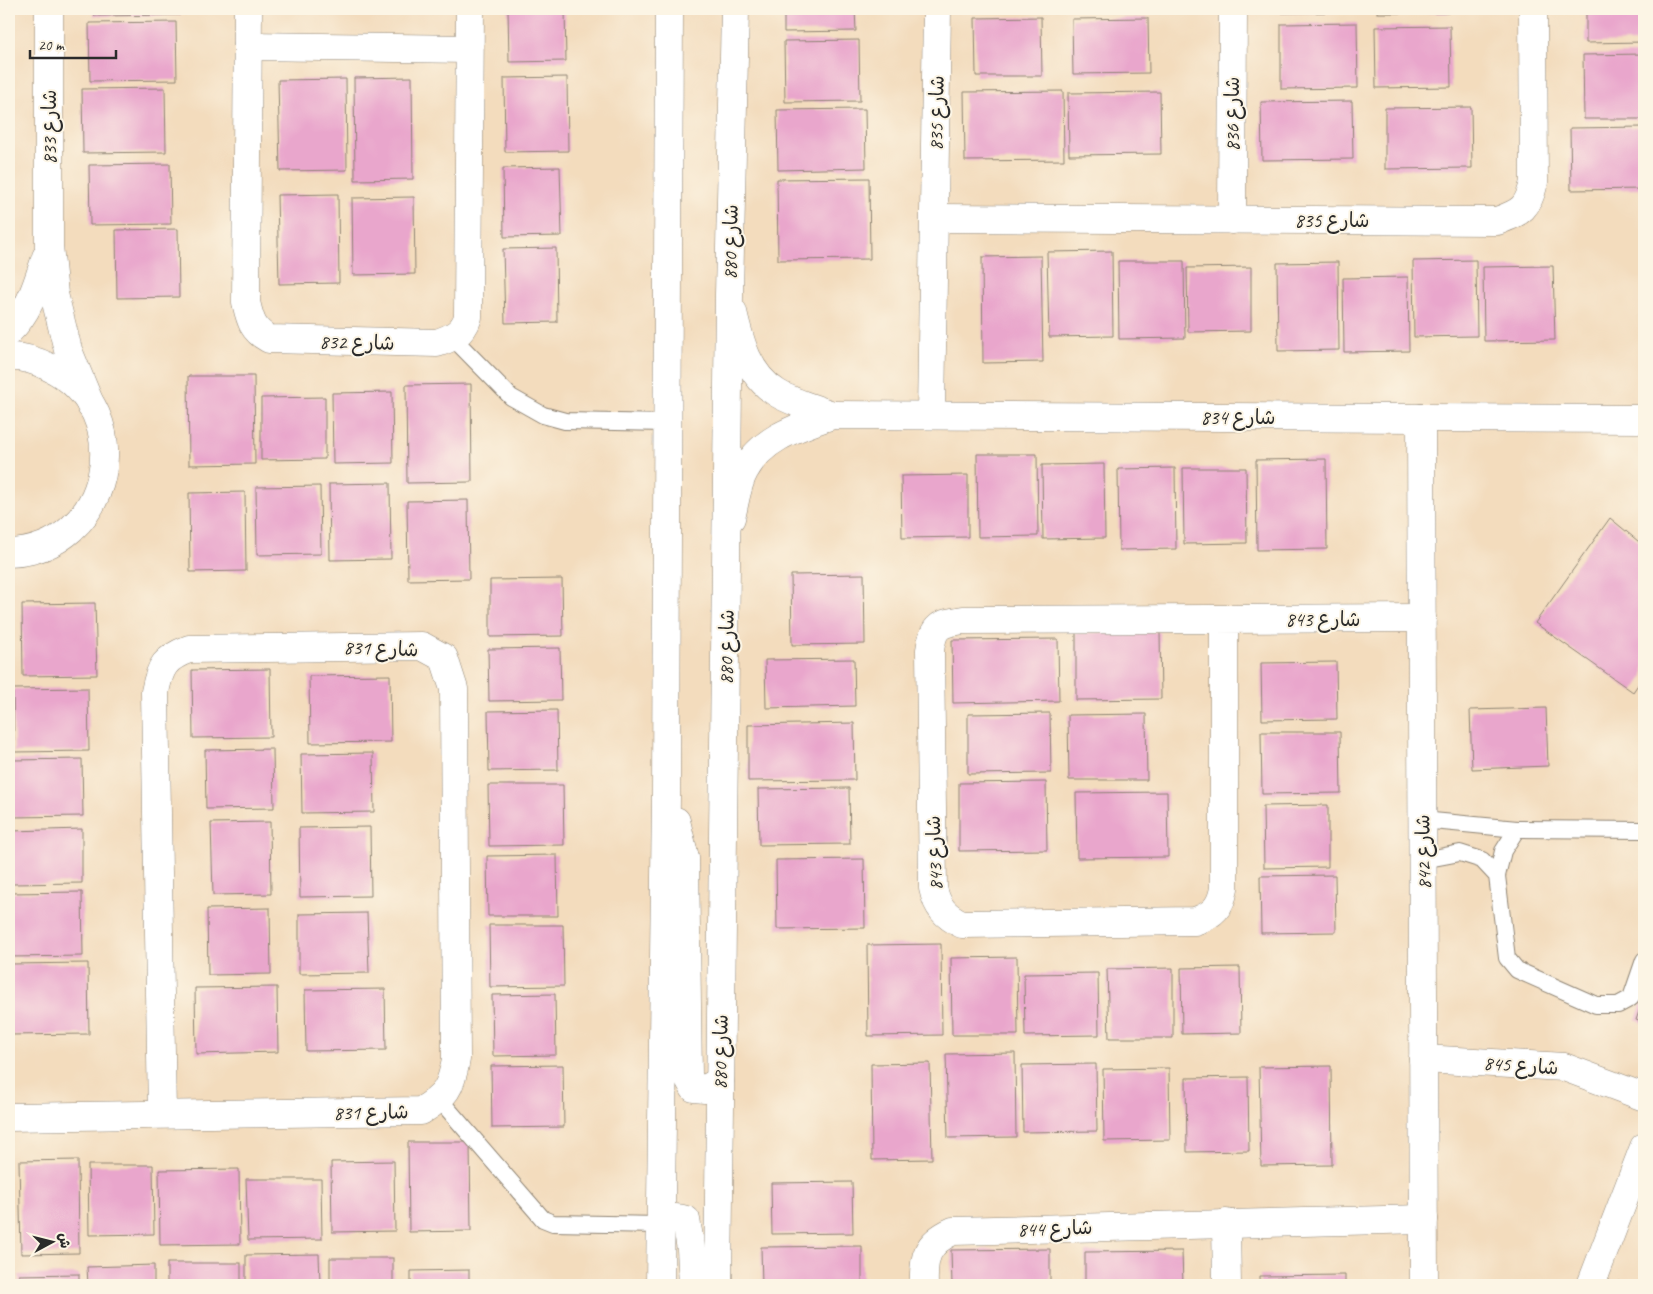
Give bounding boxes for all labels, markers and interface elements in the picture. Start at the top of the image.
scale bar [30,28,116,60]
text: 20 m [38,36,65,55]
street label: شارع 835 [923,75,951,151]
street label: شارع 836 [1220,76,1246,152]
street label: شارع 833 [37,89,63,165]
street label: شارع 880 [717,204,745,280]
street label: شارع 835 [1294,208,1370,234]
street label: شارع 832 [319,329,395,357]
street label: شارع 834 [1200,405,1276,431]
street label: شارع 843 [1285,607,1361,633]
street label: شارع 880 [713,609,741,685]
street label: شارع 831 [343,635,419,663]
street label: شارع 842 [1410,814,1438,890]
street label: شارع 843 [921,815,949,891]
street label: شارع 880 [707,1014,735,1090]
street label: شارع 845 [1483,1050,1559,1082]
street label: شارع 831 [333,1099,409,1127]
street label: شارع 844 [1017,1215,1093,1243]
north arrow [28,1216,78,1266]
text: ش [55,1232,74,1249]

